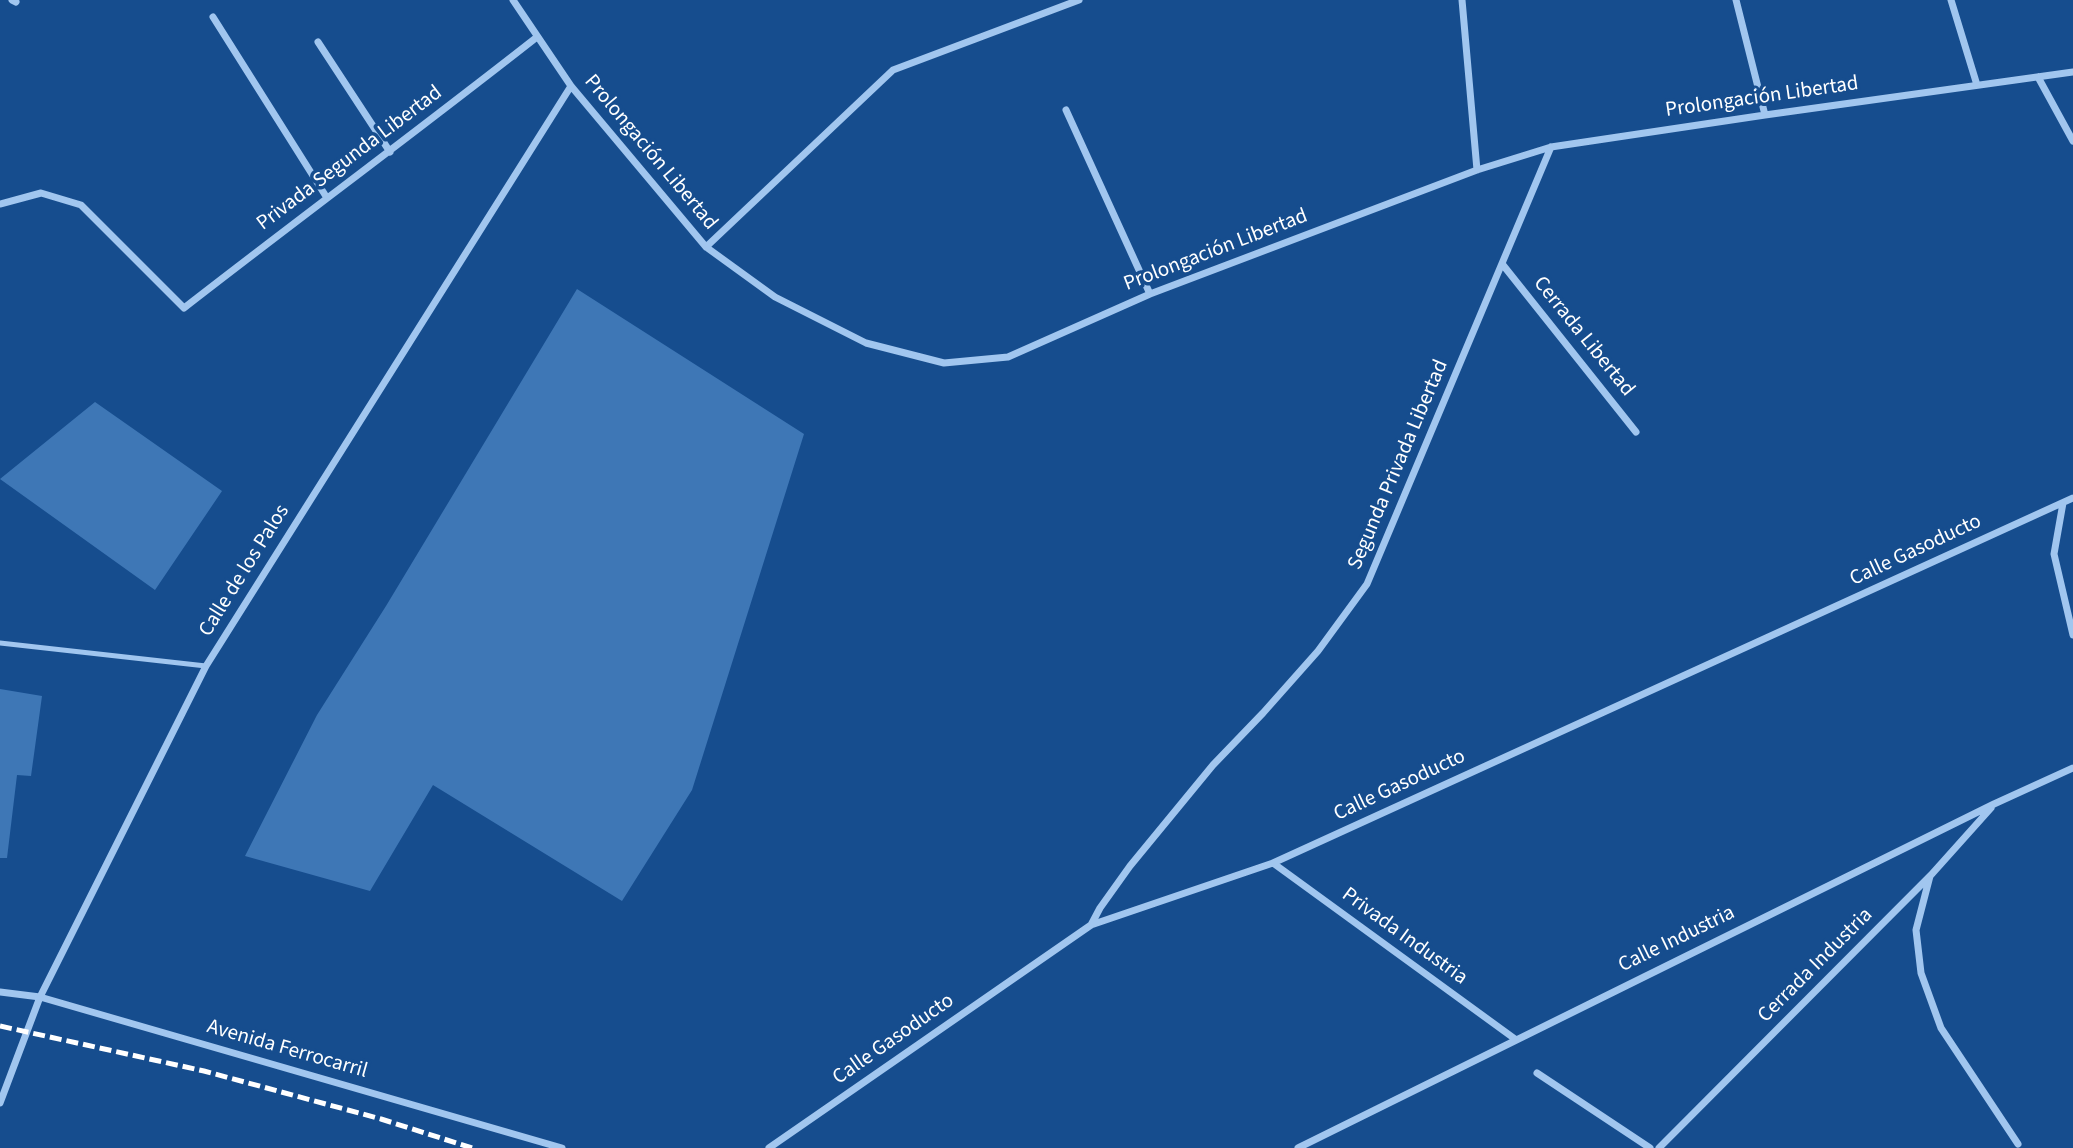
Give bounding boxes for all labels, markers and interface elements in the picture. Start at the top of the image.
street label: Prolongación Libertad [578,70,722,236]
street label: Prolongación Libertad [1664,72,1860,124]
street label: Privada Segunda Libertad [252,81,448,237]
street label: Prolongación Libertad [1121,204,1311,298]
street label: Cerrada Libertad [1527,272,1639,402]
street label: Segunda Privada Libertad [1343,356,1455,574]
street label: Calle de los Palos [194,500,296,642]
street label: Calle Gasoducto [1846,510,1986,592]
street label: Calle Gasoducto [1330,745,1470,827]
street label: Privada Industria [1336,883,1472,991]
street label: Calle Industria [1615,901,1739,979]
street label: Cerrada Industria [1753,903,1879,1029]
street label: Calle Gasoducto [829,989,959,1091]
street label: Avenida Ferrocarril [204,1015,370,1085]

